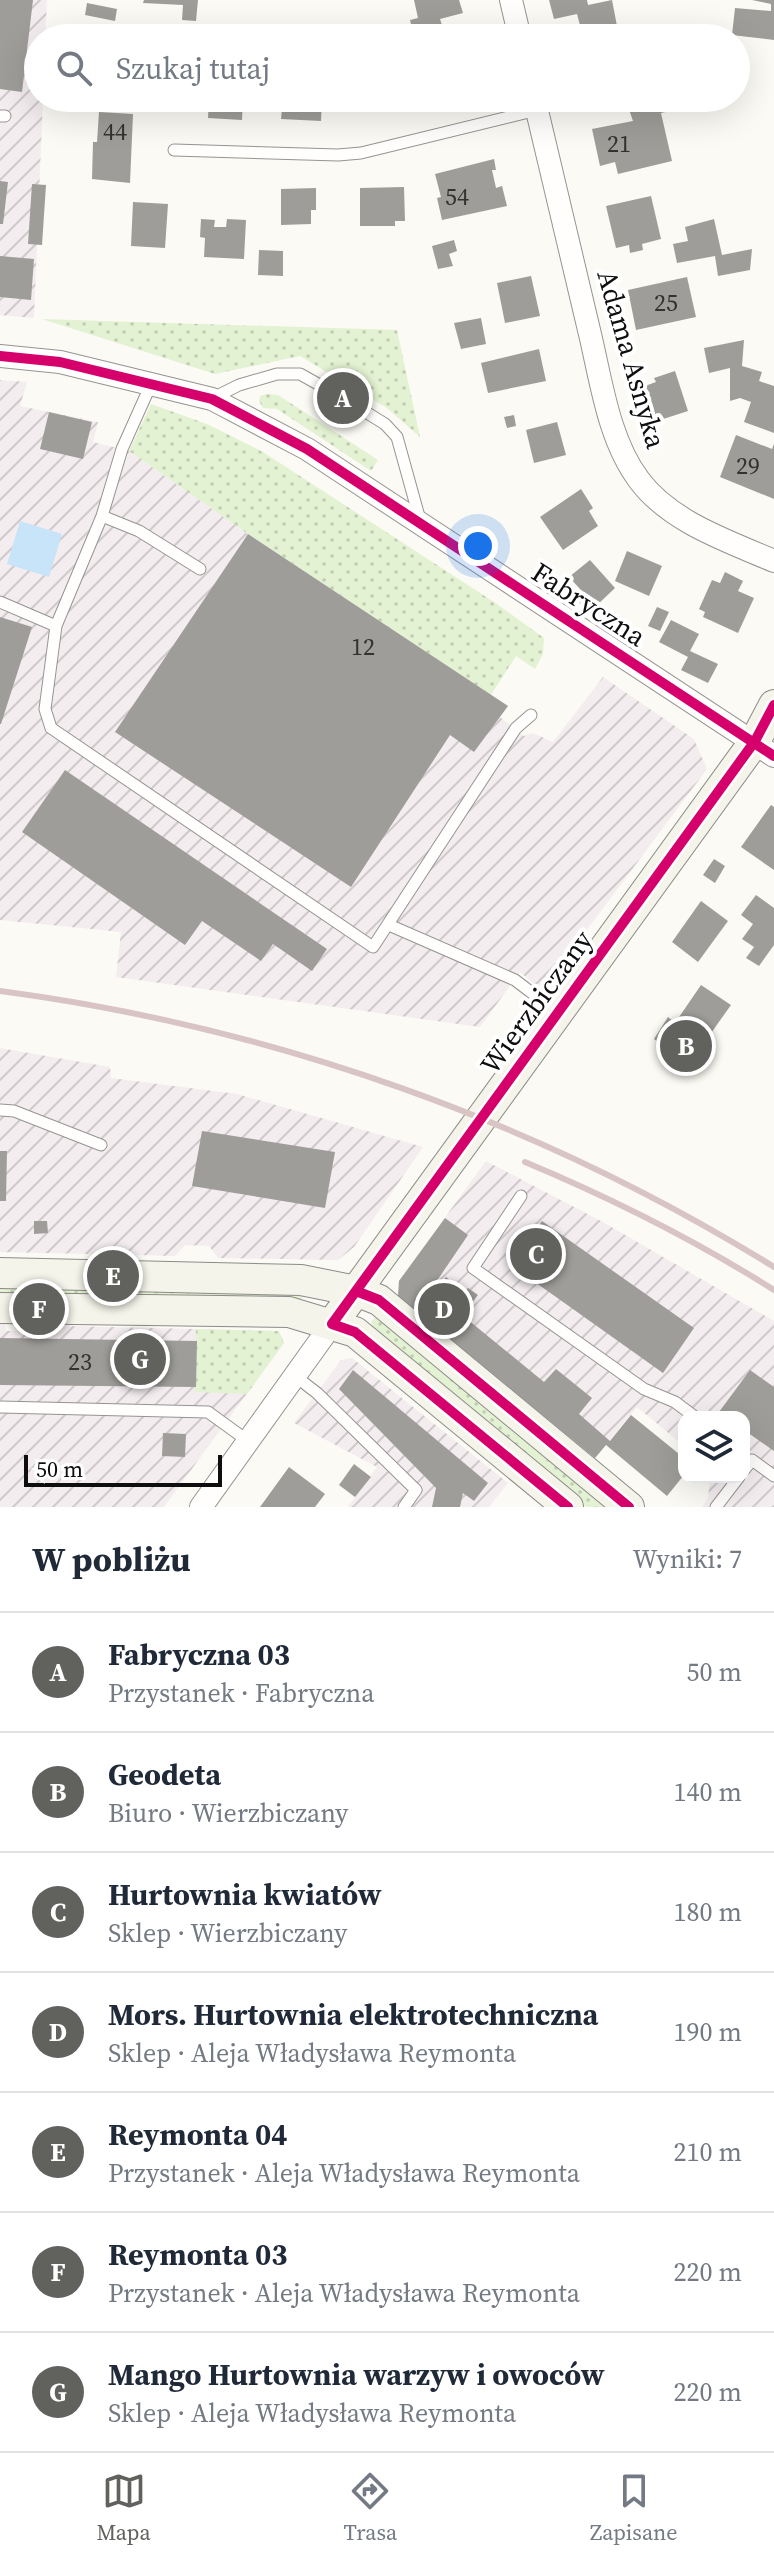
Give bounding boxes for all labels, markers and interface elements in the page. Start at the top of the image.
search box [24,24,750,112]
icon: search [52,46,96,90]
text: Szukaj tutaj [116,48,270,89]
house number: 44 [103,115,127,148]
house number: 21 [607,127,631,160]
house number: 54 [445,180,469,213]
street label: Adama Asnyka [588,265,676,453]
house number: 25 [654,286,678,319]
pin: A [317,368,369,428]
house number: 29 [736,449,760,482]
your location [458,526,498,566]
street label: Fabryczna [525,553,654,655]
house number: 12 [351,630,375,663]
street label: Wierzbiczany [471,922,601,1082]
pin: B [660,1016,712,1076]
pin: C [510,1224,562,1284]
pin: E [87,1246,139,1306]
pin: F [13,1279,65,1339]
pin: D [418,1279,470,1339]
pin: G [114,1329,166,1389]
house number: 23 [68,1345,92,1378]
map controls [678,1411,750,1483]
button: layers [678,1411,750,1483]
scale bar [24,1451,222,1487]
text: 50 m [36,1454,83,1484]
text: W pobliżu [32,1536,191,1582]
text: Wyniki: 7 [632,1541,742,1577]
text: Fabryczna 03 [108,1634,290,1675]
text: A [49,1654,67,1690]
text: 50 m [687,1654,742,1690]
text: Przystanek · Fabryczna [108,1675,375,1711]
text: Geodeta [108,1754,221,1795]
text: B [50,1774,66,1810]
text: 140 m [674,1774,742,1810]
text: Biuro · Wierzbiczany [108,1795,348,1831]
text: Hurtownia kwiatów [108,1874,382,1915]
text: C [50,1894,66,1930]
text: 180 m [674,1894,742,1930]
text: Sklep · Wierzbiczany [108,1915,347,1951]
text: Mors. Hurtownia elektrotechniczna [108,1994,599,2035]
text: D [49,2014,67,2050]
text: 190 m [674,2014,742,2050]
text: Sklep · Aleja Władysława Reymonta [108,2035,516,2071]
text: Reymonta 04 [108,2114,288,2155]
text: E [50,2134,66,2170]
text: 210 m [674,2134,742,2170]
text: Przystanek · Aleja Władysława Reymonta [108,2155,580,2191]
text: Reymonta 03 [108,2234,288,2275]
text: F [50,2254,66,2290]
text: 220 m [674,2254,742,2290]
text: Przystanek · Aleja Władysława Reymonta [108,2275,580,2311]
text: Mango Hurtownia warzyw i owoców [108,2354,605,2395]
text: G [49,2374,67,2410]
text: 220 m [674,2374,742,2410]
text: Sklep · Aleja Władysława Reymonta [108,2395,516,2431]
tab: Mapa [96,2469,151,2547]
tab: Trasa [344,2469,397,2547]
tab: Zapisane [590,2469,678,2547]

